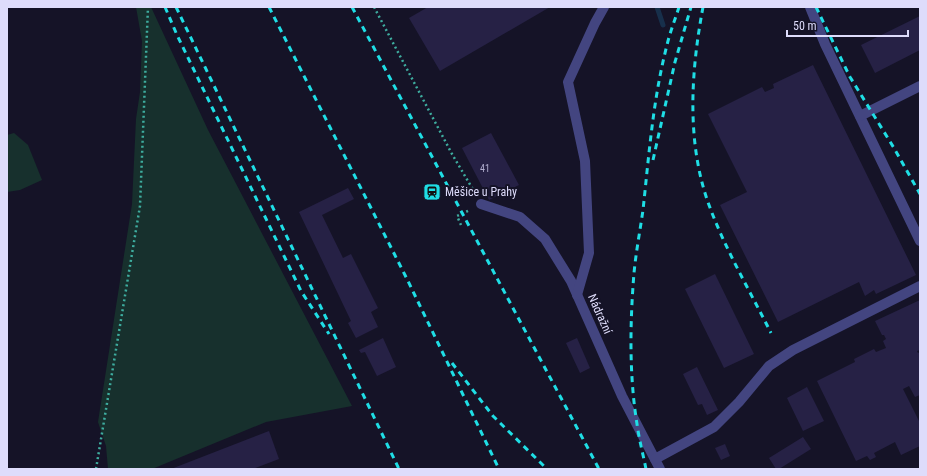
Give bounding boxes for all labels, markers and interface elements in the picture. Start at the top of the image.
scale bar [787,12,908,38]
text: 50 m [793,19,817,33]
house number: 41 [480,163,490,174]
station icon: Měšice u Prahy [422,182,442,202]
place label: Měšice u Prahy [445,185,517,199]
street label: Nádražní [585,292,615,337]

